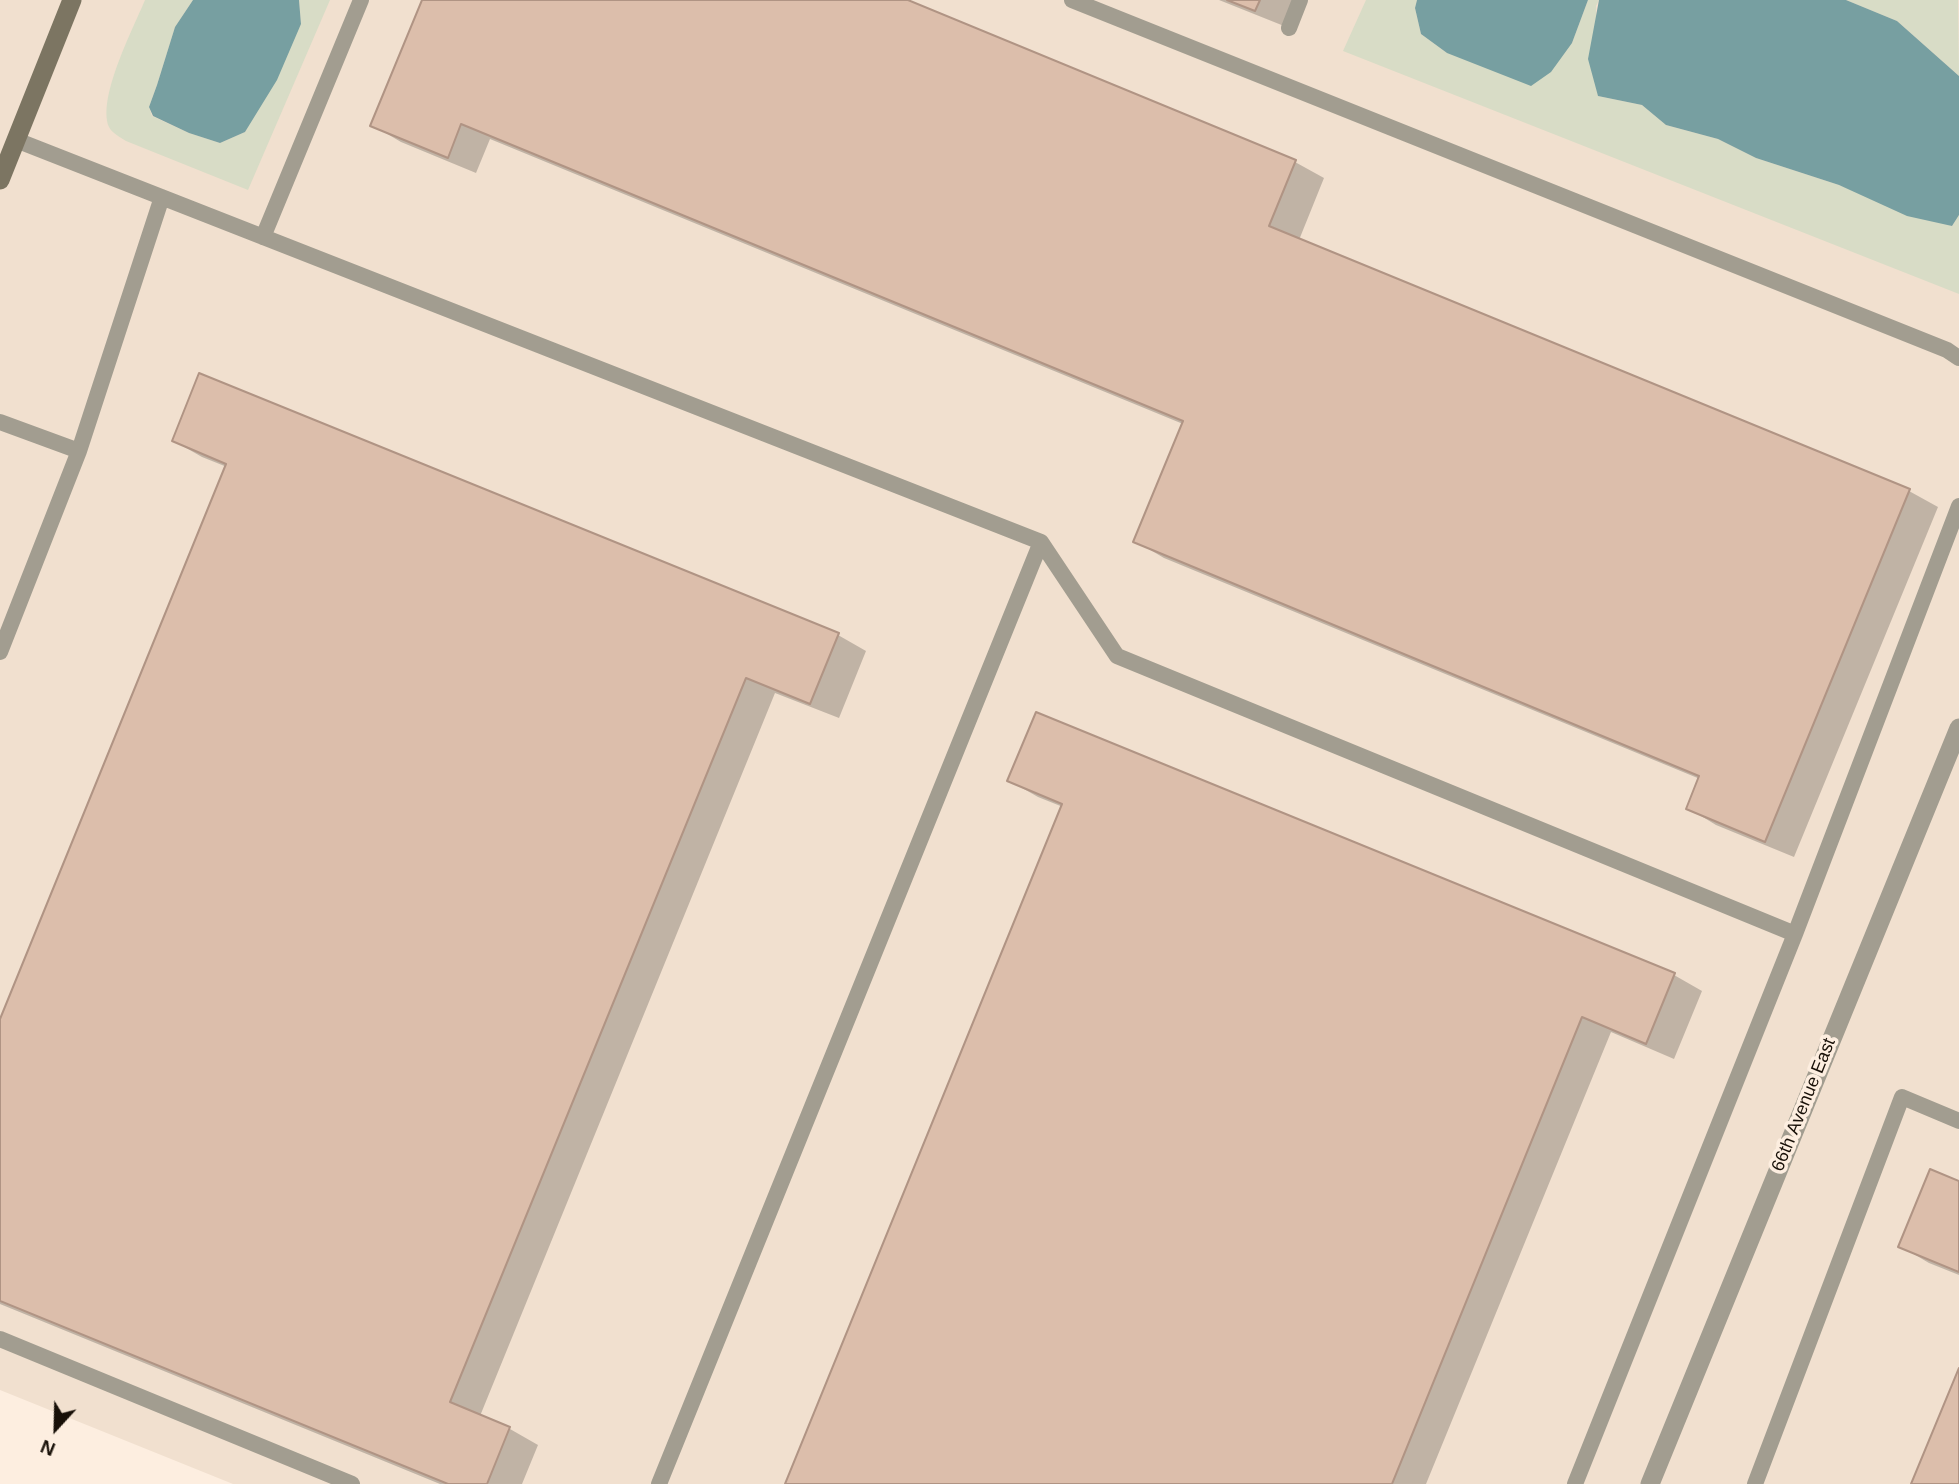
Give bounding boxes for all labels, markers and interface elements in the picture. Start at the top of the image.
street label: 66th Avenue East [1767,1035,1841,1175]
north arrow [21,1393,91,1463]
text: N [38,1436,58,1460]

